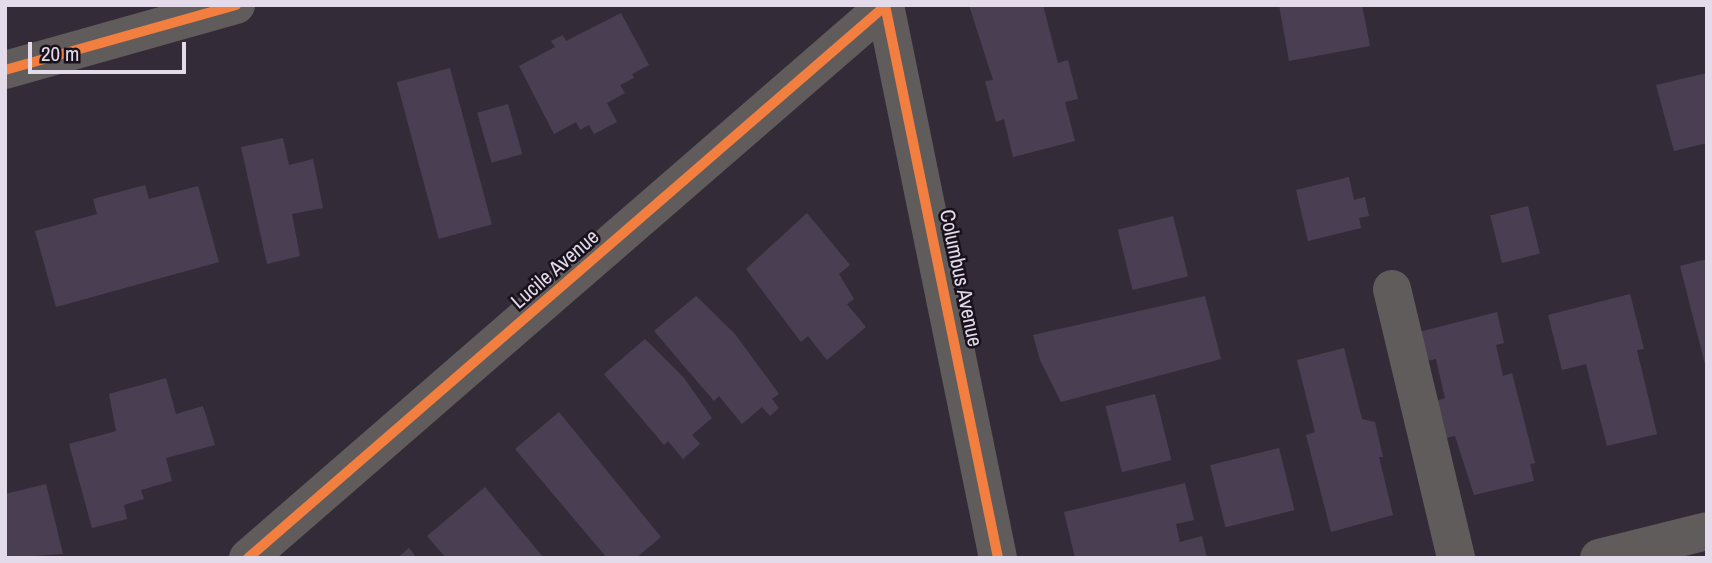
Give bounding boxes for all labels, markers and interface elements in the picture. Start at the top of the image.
scale bar [32,28,189,72]
text: 20 m [41,39,79,68]
street label: Columbus Avenue [934,207,988,349]
street label: Lucile Avenue [506,224,604,314]

